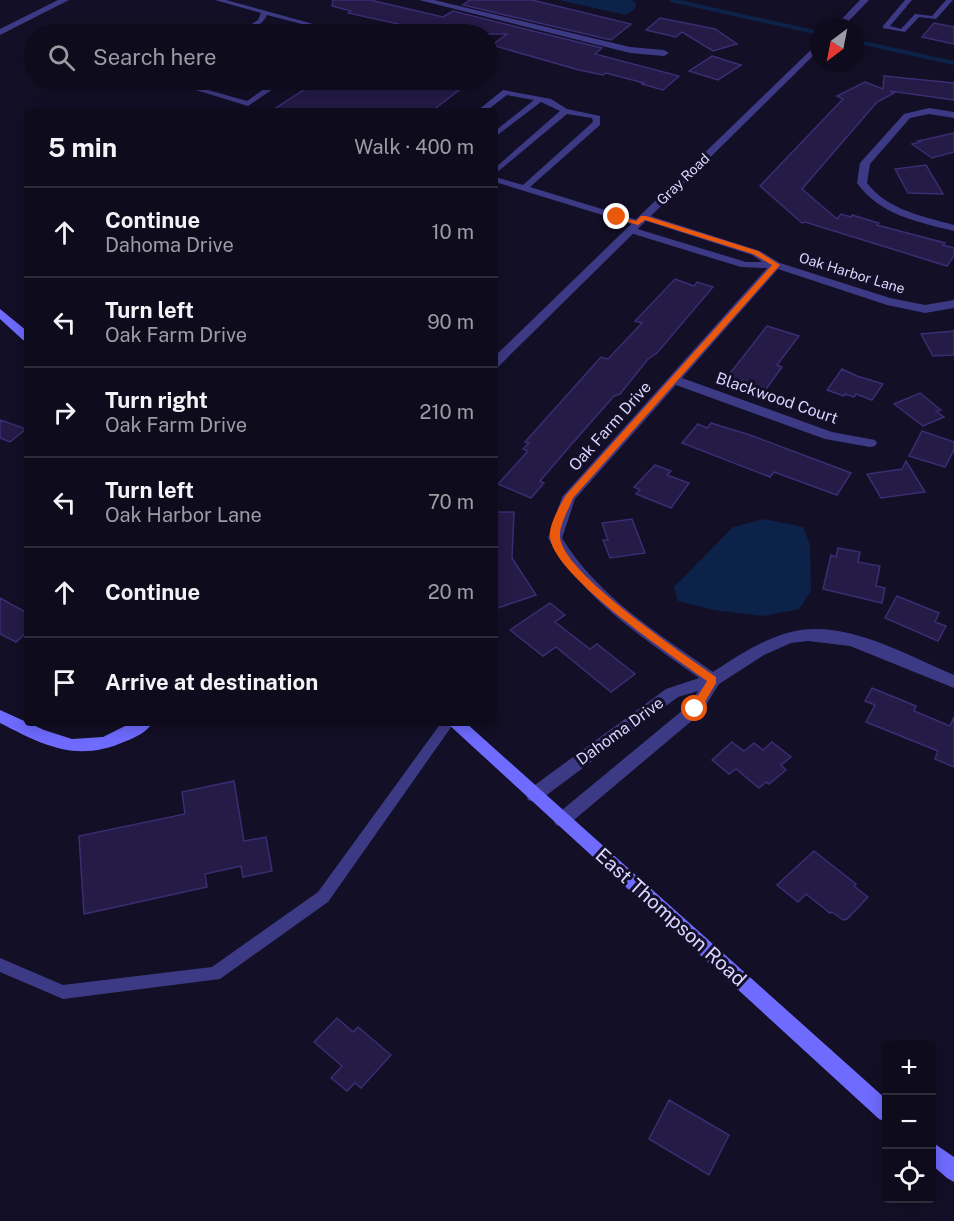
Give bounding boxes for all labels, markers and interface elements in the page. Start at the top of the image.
north arrow [810,18,864,72]
search box [24,24,498,90]
icon: search [45,41,78,74]
text: Search here [93,44,217,70]
text: 5 min [48,132,117,163]
text: Walk · 400 m [354,135,474,159]
street label: Gray Road [653,150,713,208]
route end [603,203,629,229]
text: Continue [105,207,200,233]
icon: ahead [48,216,81,249]
text: 10 m [431,220,474,244]
text: Dahoma Drive [105,233,234,257]
street label: Oak Harbor Lane [797,249,907,297]
text: Turn left [105,297,194,323]
icon: left [48,306,81,339]
text: 90 m [427,310,474,334]
text: Oak Farm Drive [105,323,247,347]
street label: Blackwood Court [714,368,840,428]
street label: Oak Farm Drive [565,377,655,475]
text: Turn right [105,387,208,413]
icon: right [48,396,81,429]
text: 210 m [420,400,474,424]
text: Oak Farm Drive [105,413,247,437]
text: Turn left [105,477,194,503]
icon: left [48,486,81,519]
text: 70 m [428,490,474,514]
text: Oak Harbor Lane [105,503,262,527]
icon: ahead [48,576,81,609]
text: Continue [105,579,200,605]
text: 20 m [428,580,474,604]
icon: arrive [48,666,81,699]
text: Arrive at destination [105,669,318,695]
street label: Dahoma Drive [573,693,667,769]
route start [681,695,707,721]
street label: East Thompson Road [591,843,751,991]
map controls [882,1041,936,1203]
button: + [882,1041,936,1095]
button: − [882,1095,936,1149]
button: locate [882,1149,936,1203]

